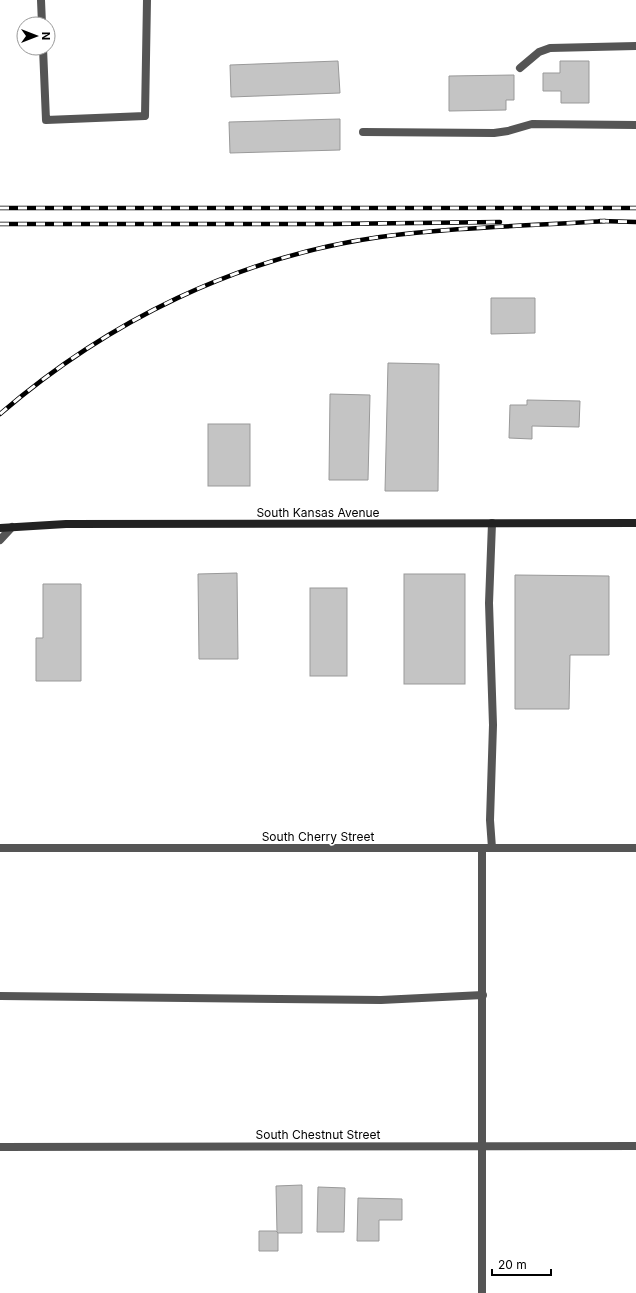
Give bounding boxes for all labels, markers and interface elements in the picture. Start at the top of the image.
north arrow [16,16,56,56]
text: N [39,32,53,40]
street label: South Kansas Avenue [256,505,380,520]
street label: South Cherry Street [262,829,374,844]
street label: South Chestnut Street [256,1127,380,1142]
scale bar [492,1251,551,1277]
text: 20 m [498,1257,527,1272]

